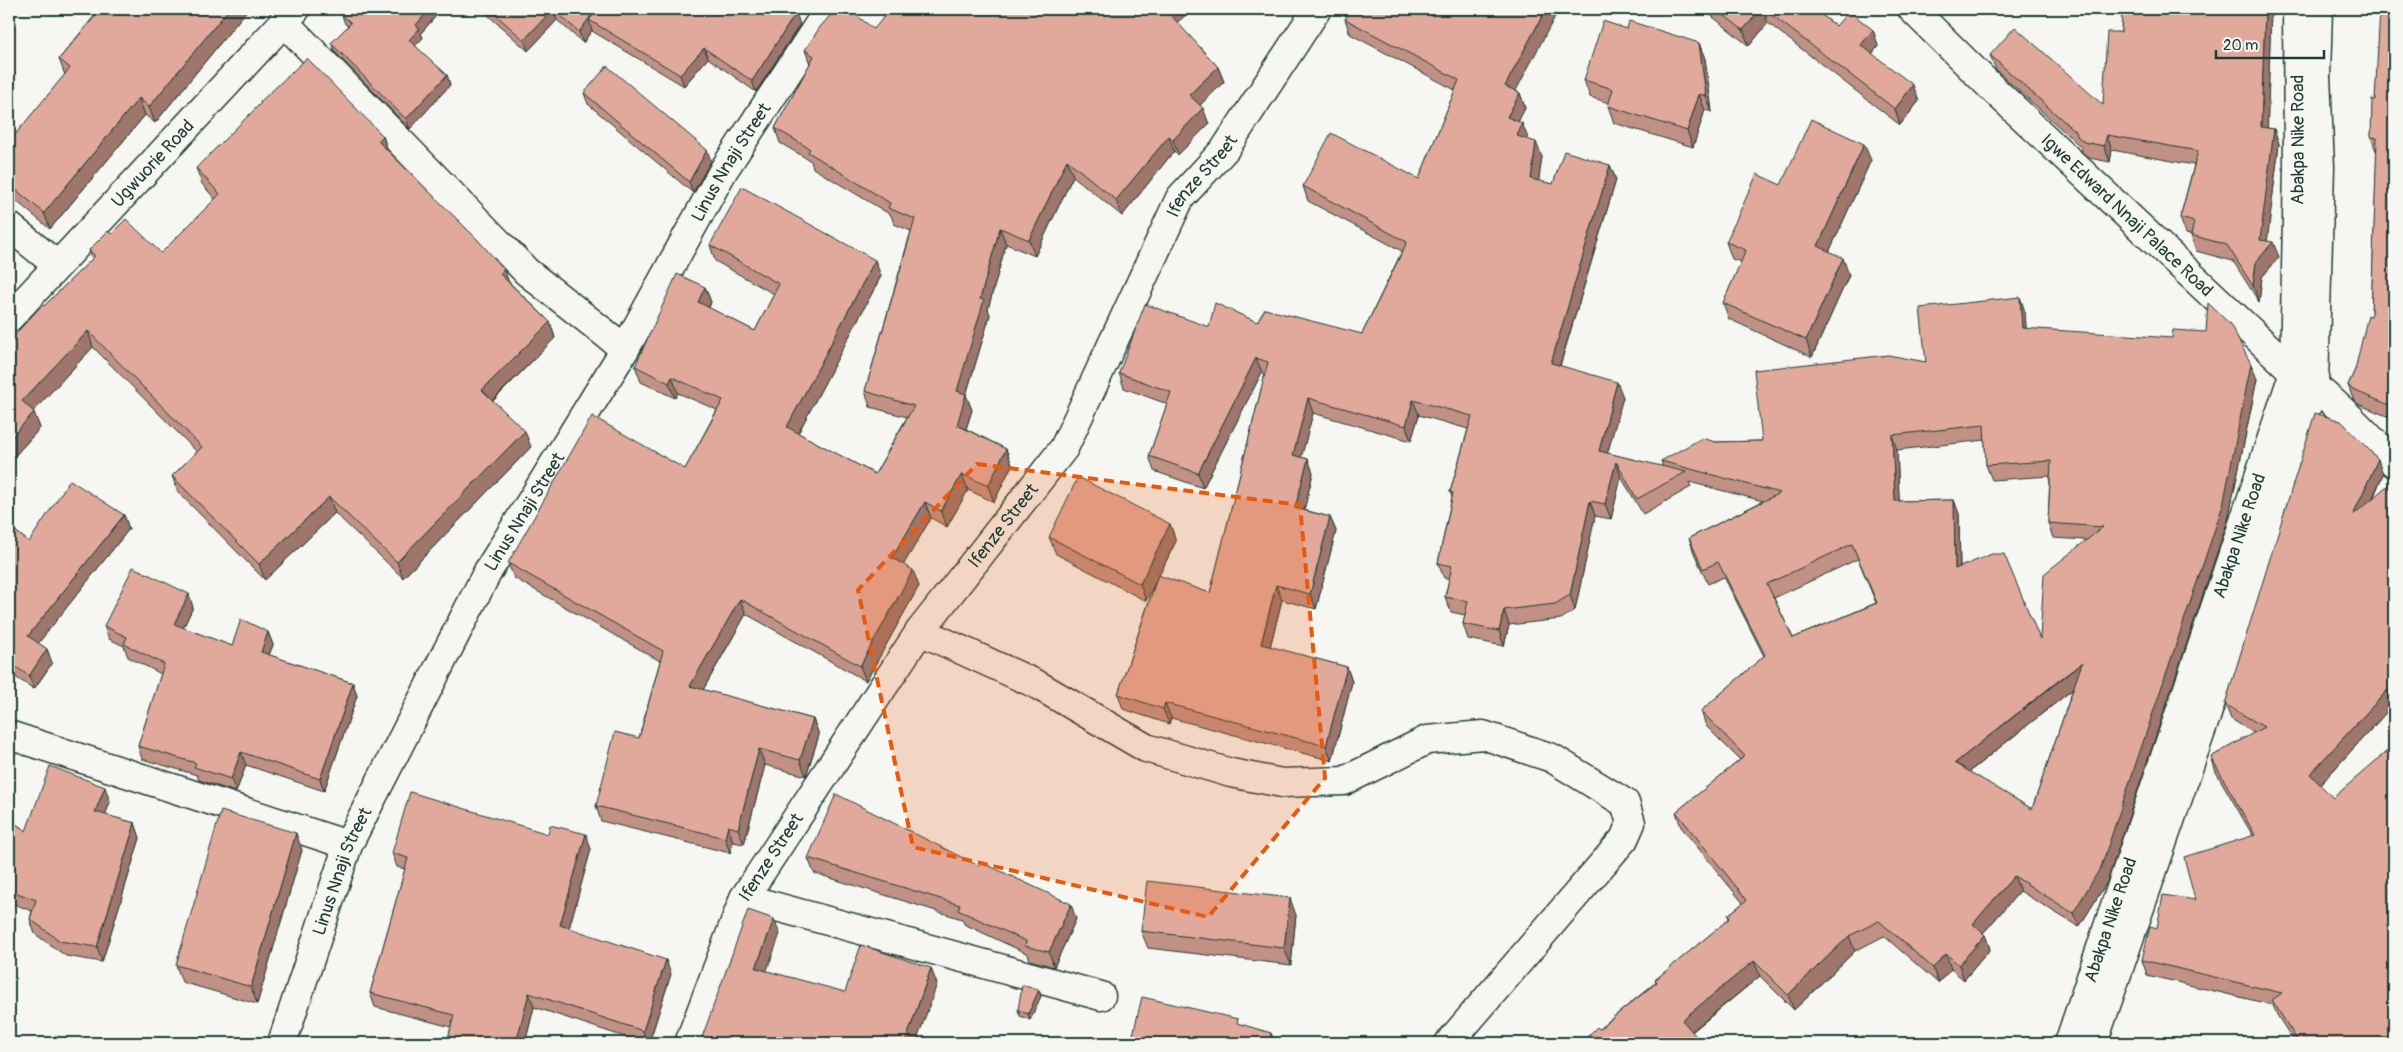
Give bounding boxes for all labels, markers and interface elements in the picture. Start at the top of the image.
scale bar [2216,28,2323,60]
text: 20 m [2223,36,2258,55]
street label: Abakpa Nike Road [2286,75,2310,205]
street label: Linus Nnaji Street [686,98,776,226]
street label: Ugwuorie Road [106,115,199,212]
street label: Igwe Edward Nnaji Palace Road [2036,129,2218,302]
street label: Ifenze Street [1161,130,1243,221]
street label: Linus Nnaji Street [479,448,570,575]
street label: Abakpa Nike Road [2207,470,2271,601]
street label: Ifenze Street [963,478,1044,572]
street label: Linus Nnaji Street [307,803,377,938]
street label: Ifenze Street [734,808,809,906]
street label: Abakpa Nike Road [2079,854,2142,985]

